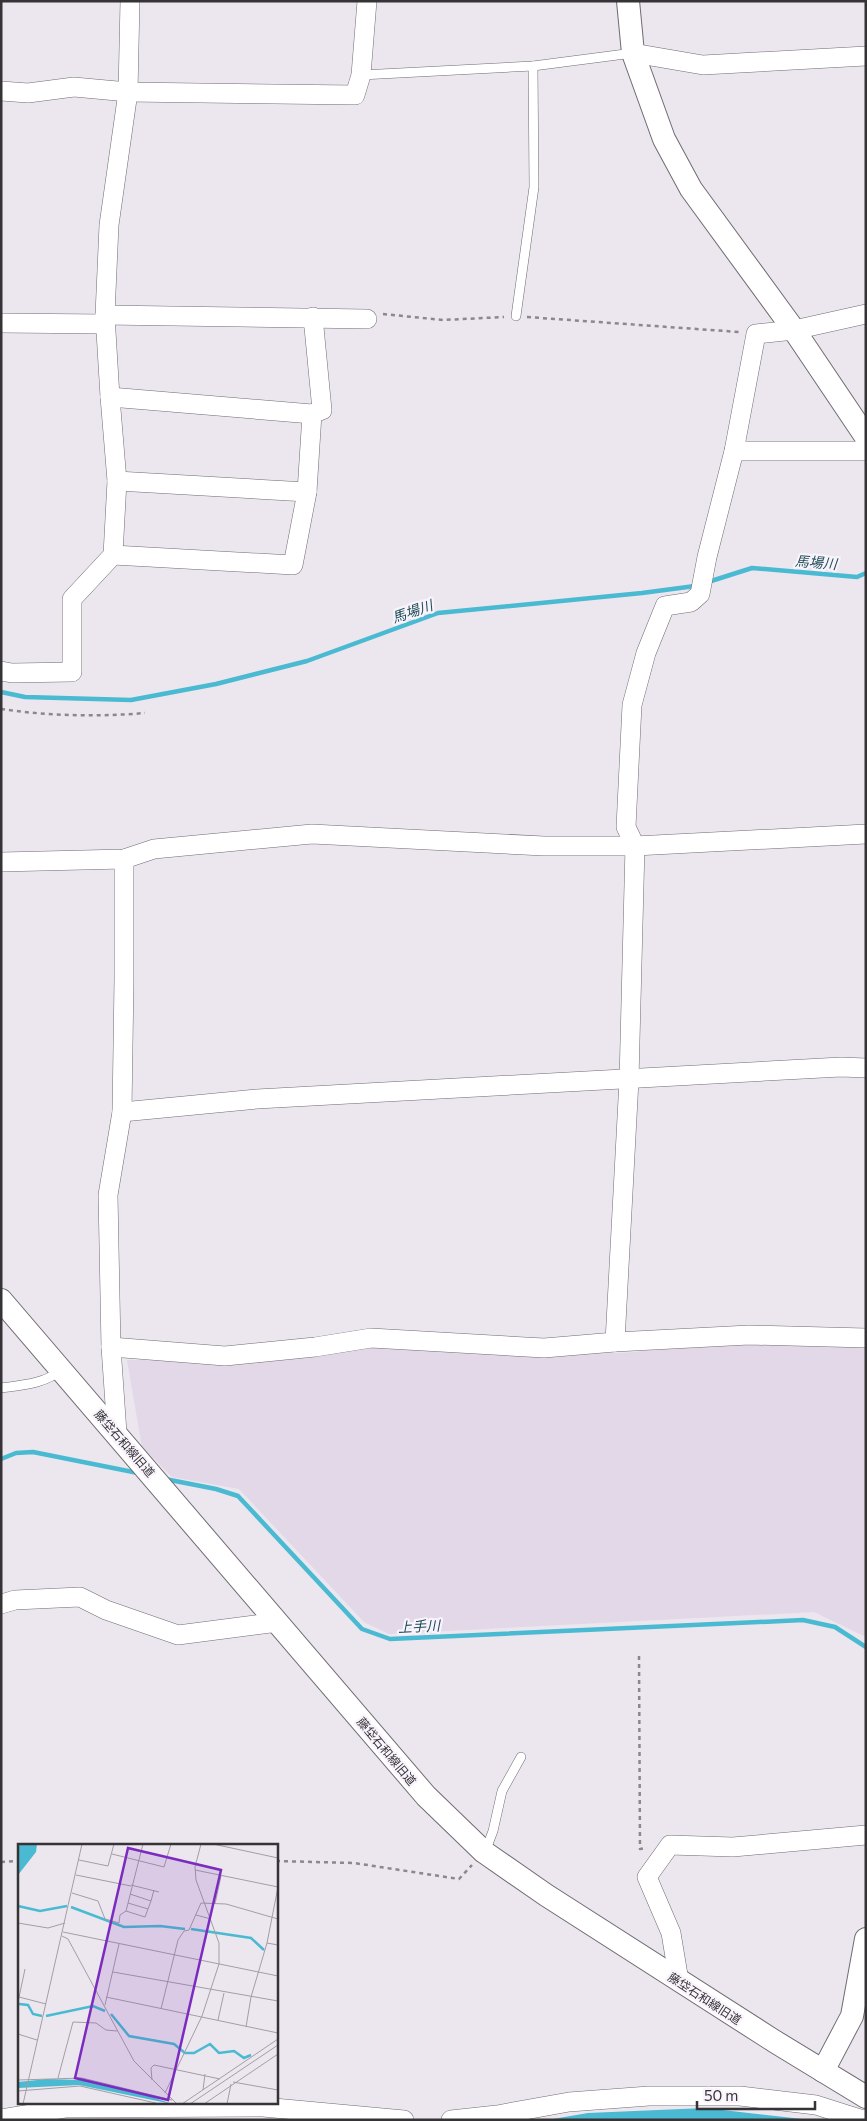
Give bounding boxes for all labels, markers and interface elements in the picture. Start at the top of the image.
water label: 馬場川 [794,552,840,572]
water label: 馬場川 [389,595,437,626]
street label: 藤垈石和線旧道 [92,1407,158,1479]
water label: 上手川 [398,1616,442,1636]
street label: 藤垈石和線旧道 [355,1714,419,1788]
inset map [18,1844,278,2104]
street label: 藤垈石和線旧道 [666,1969,744,2027]
scale bar [697,2078,814,2110]
text: 50 m [704,2086,738,2104]

